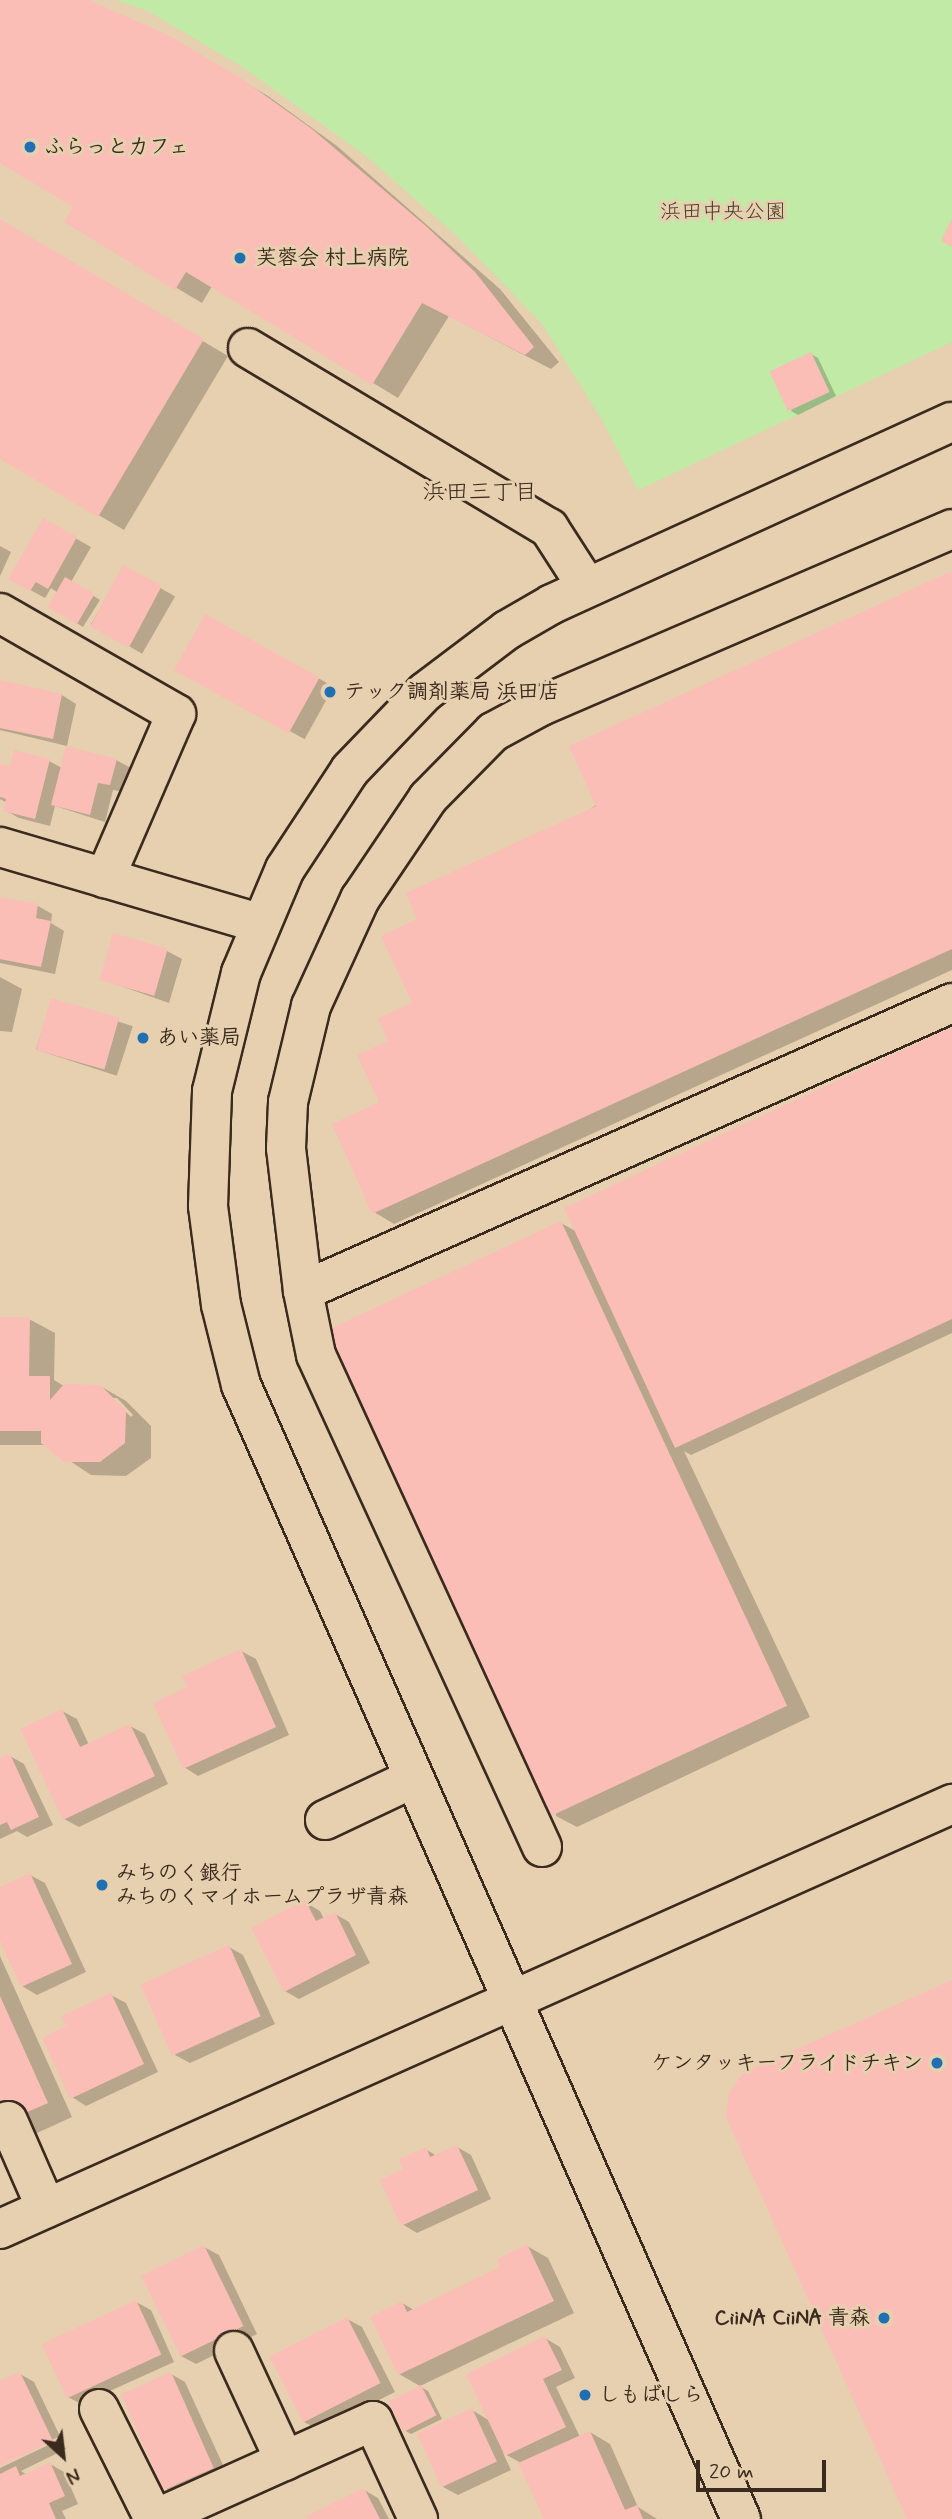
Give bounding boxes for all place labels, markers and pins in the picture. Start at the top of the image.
place label: ふらっとカフェ [44,134,191,160]
marker: ふらっとカフェ [22,139,38,155]
place label: 芙蓉会 村上病院 [256,245,409,271]
marker: 芙蓉会 村上病院 [230,248,250,268]
place label: テック調剤薬局 浜田店 [344,679,560,705]
marker: テック調剤薬局 浜田店 [322,684,338,700]
place label: あい薬局 [157,1025,241,1051]
marker: あい薬局 [135,1030,151,1046]
place label: みちのく銀行 みちのくマイホームプラザ青森 [116,1860,410,1910]
marker: みちのく銀行 みちのくマイホームプラザ青森 [94,1877,110,1893]
place label: ケンタッキーフライドチキン [650,2050,923,2076]
marker: ケンタッキーフライドチキン [929,2055,945,2071]
place label: CiiNA CiiNA 青森 [713,2305,870,2331]
marker: CiiNA CiiNA 青森 [876,2310,892,2326]
place label: しもばしら [599,2382,704,2408]
marker: しもばしら [577,2387,593,2403]

